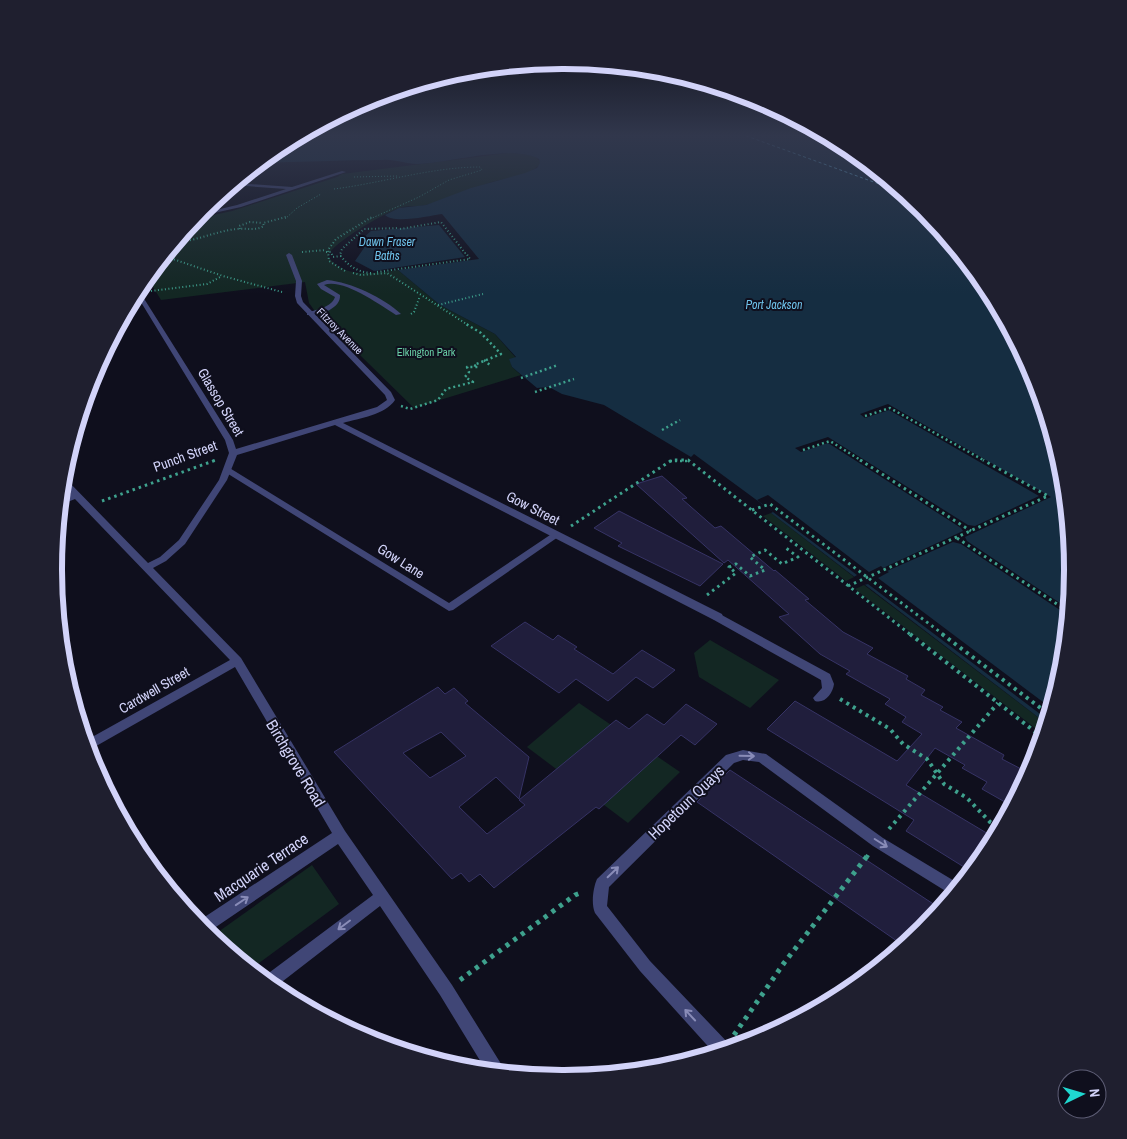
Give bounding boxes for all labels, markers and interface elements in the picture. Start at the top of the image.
water label: Dawn Fraser Baths [359,234,416,264]
water label: Port Jackson [746,297,802,313]
street label: Fitzroy Avenue [314,305,366,357]
park label: Elkington Park [397,345,456,359]
street label: Glassop Street [194,365,248,439]
street label: Punch Street [151,436,219,476]
street label: Gow Street [503,487,563,529]
street label: Gow Lane [374,539,428,583]
street label: Cardwell Street [116,663,192,717]
street label: Birchgrove Road [261,715,331,811]
one-way arrow [738,752,754,761]
street label: Hopetoun Quays [643,760,729,844]
street label: Macquarie Terrace [210,827,312,907]
one-way arrow [874,839,888,849]
one-way arrow [607,866,620,878]
one-way arrow [234,896,248,906]
one-way arrow [338,920,351,931]
one-way arrow [684,1008,696,1021]
north arrow [1057,1069,1107,1119]
text: N [1086,1088,1104,1098]

